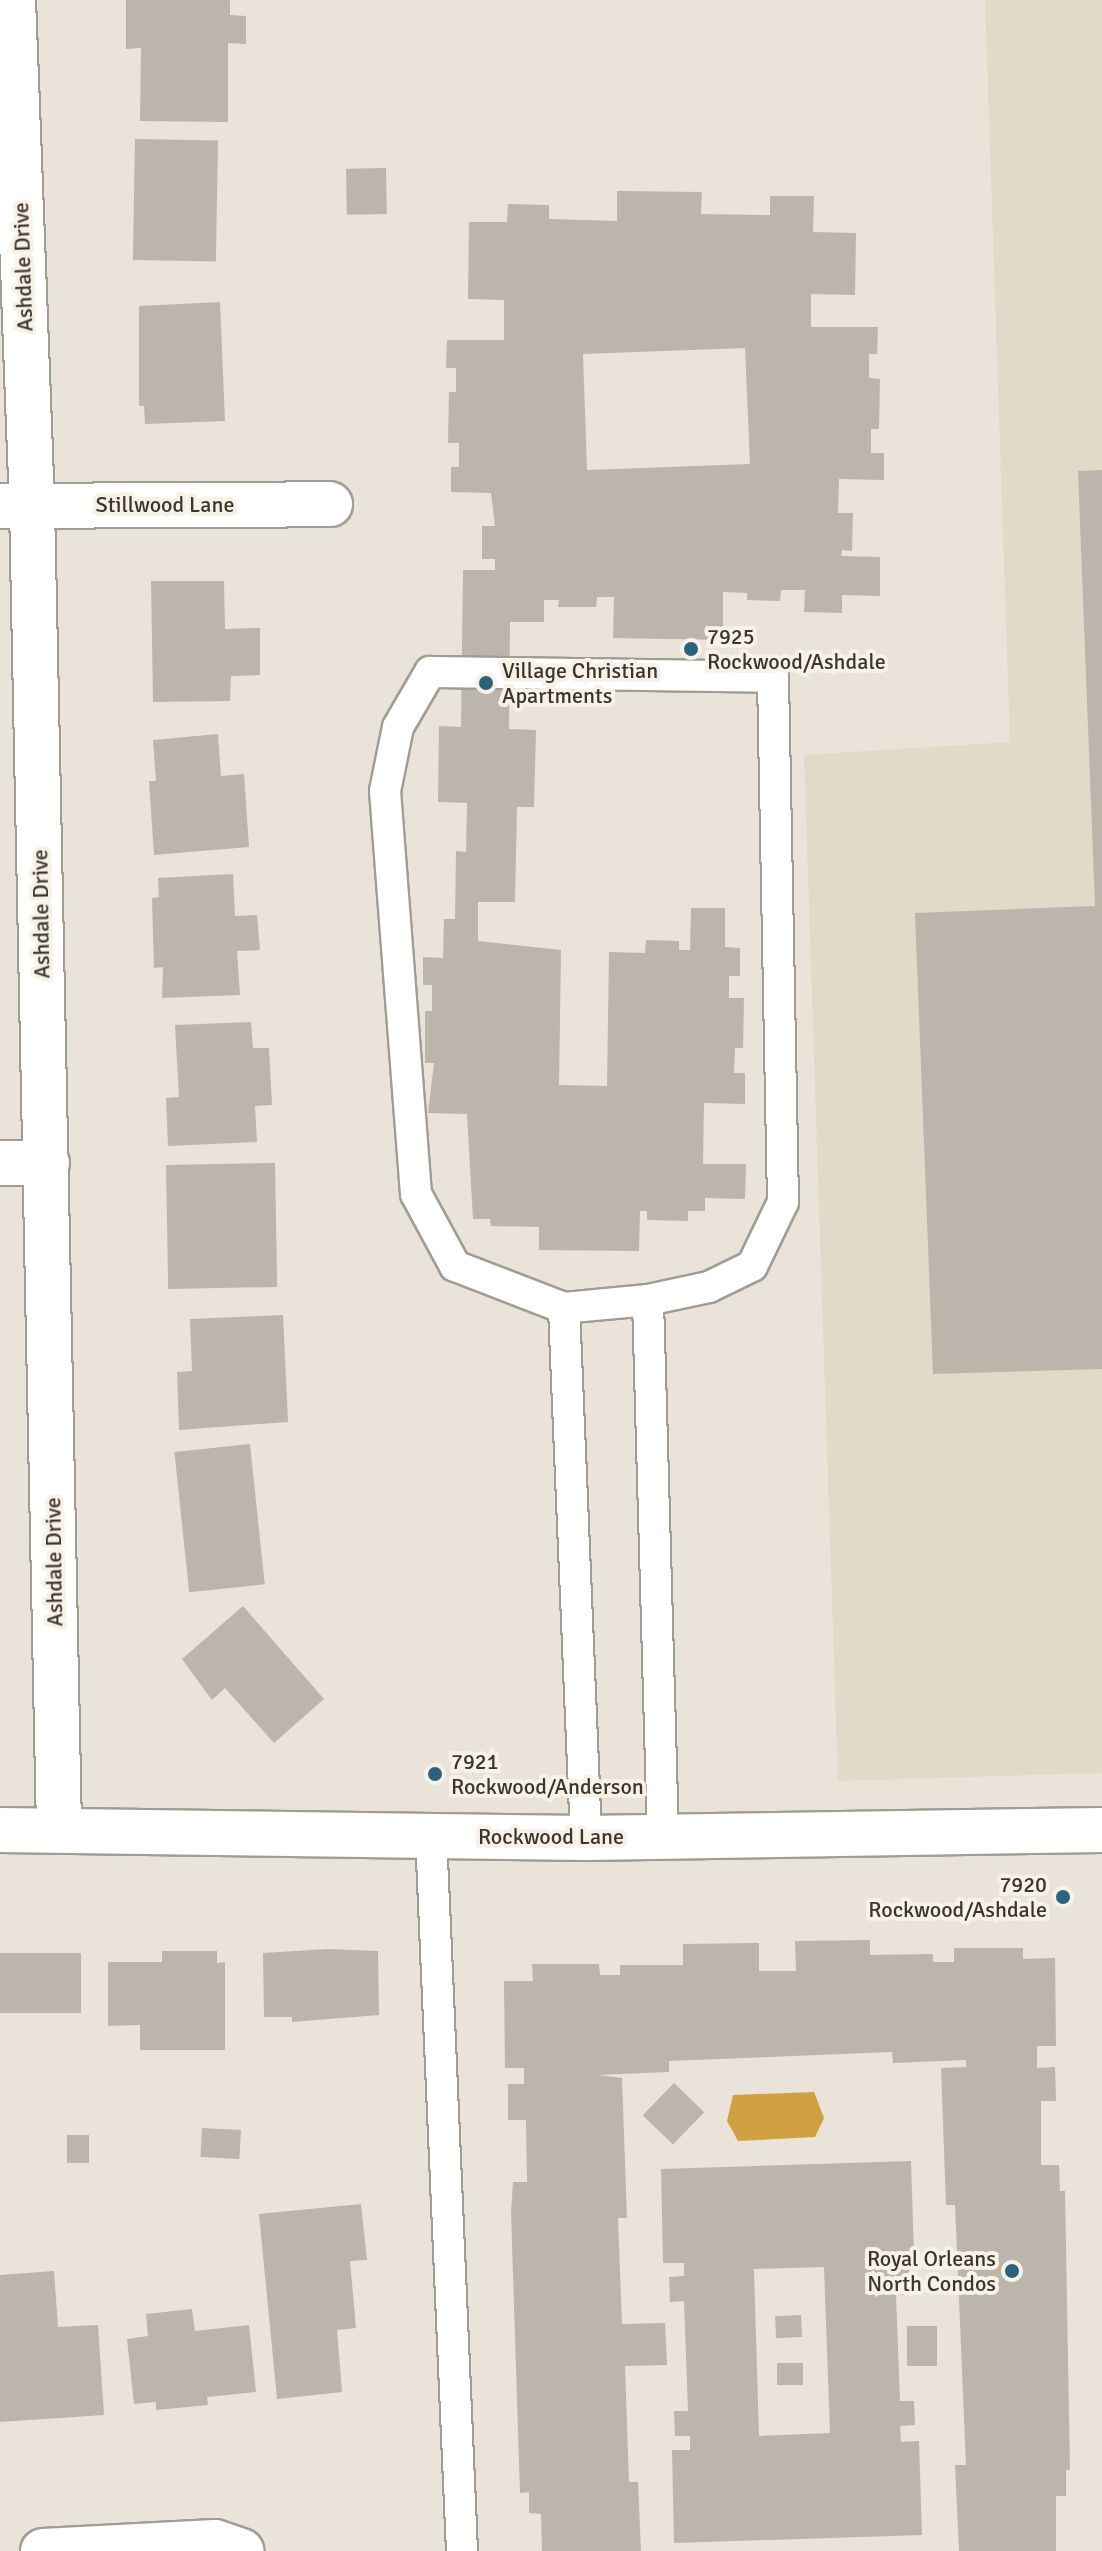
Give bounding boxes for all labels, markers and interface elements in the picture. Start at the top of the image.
street label: Ashdale Drive [8,202,38,332]
street label: Stillwood Lane [96,492,234,518]
place label: 7925 Rockwood/Ashdale [707,623,886,674]
marker: 7925 Rockwood/Ashdale [682,640,700,658]
place label: Village Christian Apartments [502,657,658,708]
marker: Village Christian Apartments [477,674,495,692]
street label: Ashdale Drive [27,849,55,979]
street label: Ashdale Drive [40,1497,68,1627]
place label: 7921 Rockwood/Anderson [451,1748,644,1800]
marker: 7921 Rockwood/Anderson [426,1765,444,1783]
street label: Rockwood Lane [478,1824,624,1850]
place label: 7920 Rockwood/Ashdale [868,1871,1047,1922]
marker: 7920 Rockwood/Ashdale [1054,1888,1072,1906]
place label: Royal Orleans North Condos [867,2245,996,2296]
marker: Royal Orleans North Condos [1003,2262,1021,2280]

